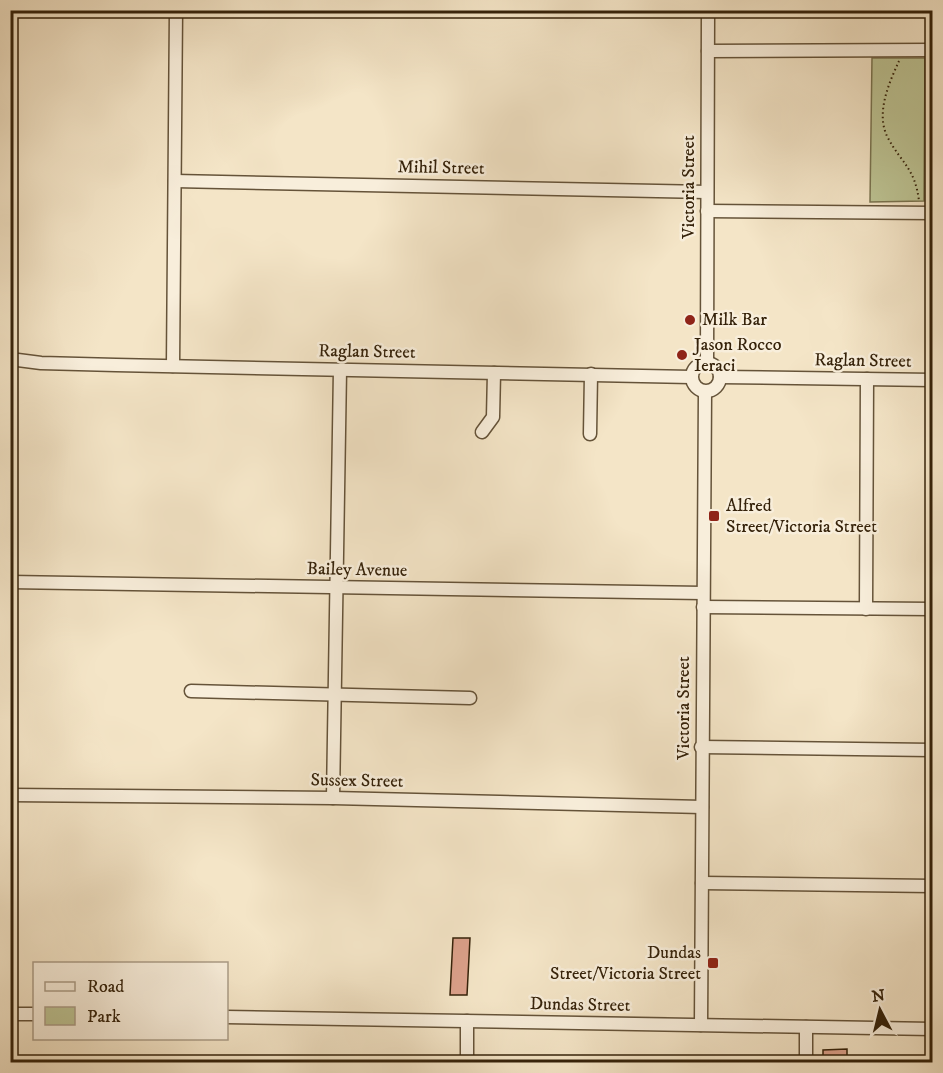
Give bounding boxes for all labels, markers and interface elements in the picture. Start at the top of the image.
street label: Victoria Street [678,135,700,240]
street label: Mihil Street [397,156,485,180]
place label: Milk Bar [702,309,767,331]
marker: Milk Bar [683,313,697,327]
place label: Jason Rocco Ieraci [692,334,782,377]
street label: Raglan Street [318,340,416,364]
marker: Jason Rocco Ieraci [675,348,689,362]
street label: Raglan Street [814,349,912,373]
place label: Alfred Street/Victoria Street [726,495,877,538]
marker: Alfred Street/Victoria Street [707,509,721,523]
street label: Bailey Avenue [306,558,408,582]
street label: Victoria Street [673,656,695,761]
street label: Sussex Street [310,769,404,793]
place label: Dundas Street/Victoria Street [550,942,701,985]
marker: Dundas Street/Victoria Street [706,956,720,970]
legend [33,962,228,1040]
text: Road [87,976,124,998]
north arrow [850,980,910,1040]
text: N [871,985,886,1007]
street label: Dundas Street [530,993,631,1017]
text: Park [87,1006,121,1028]

